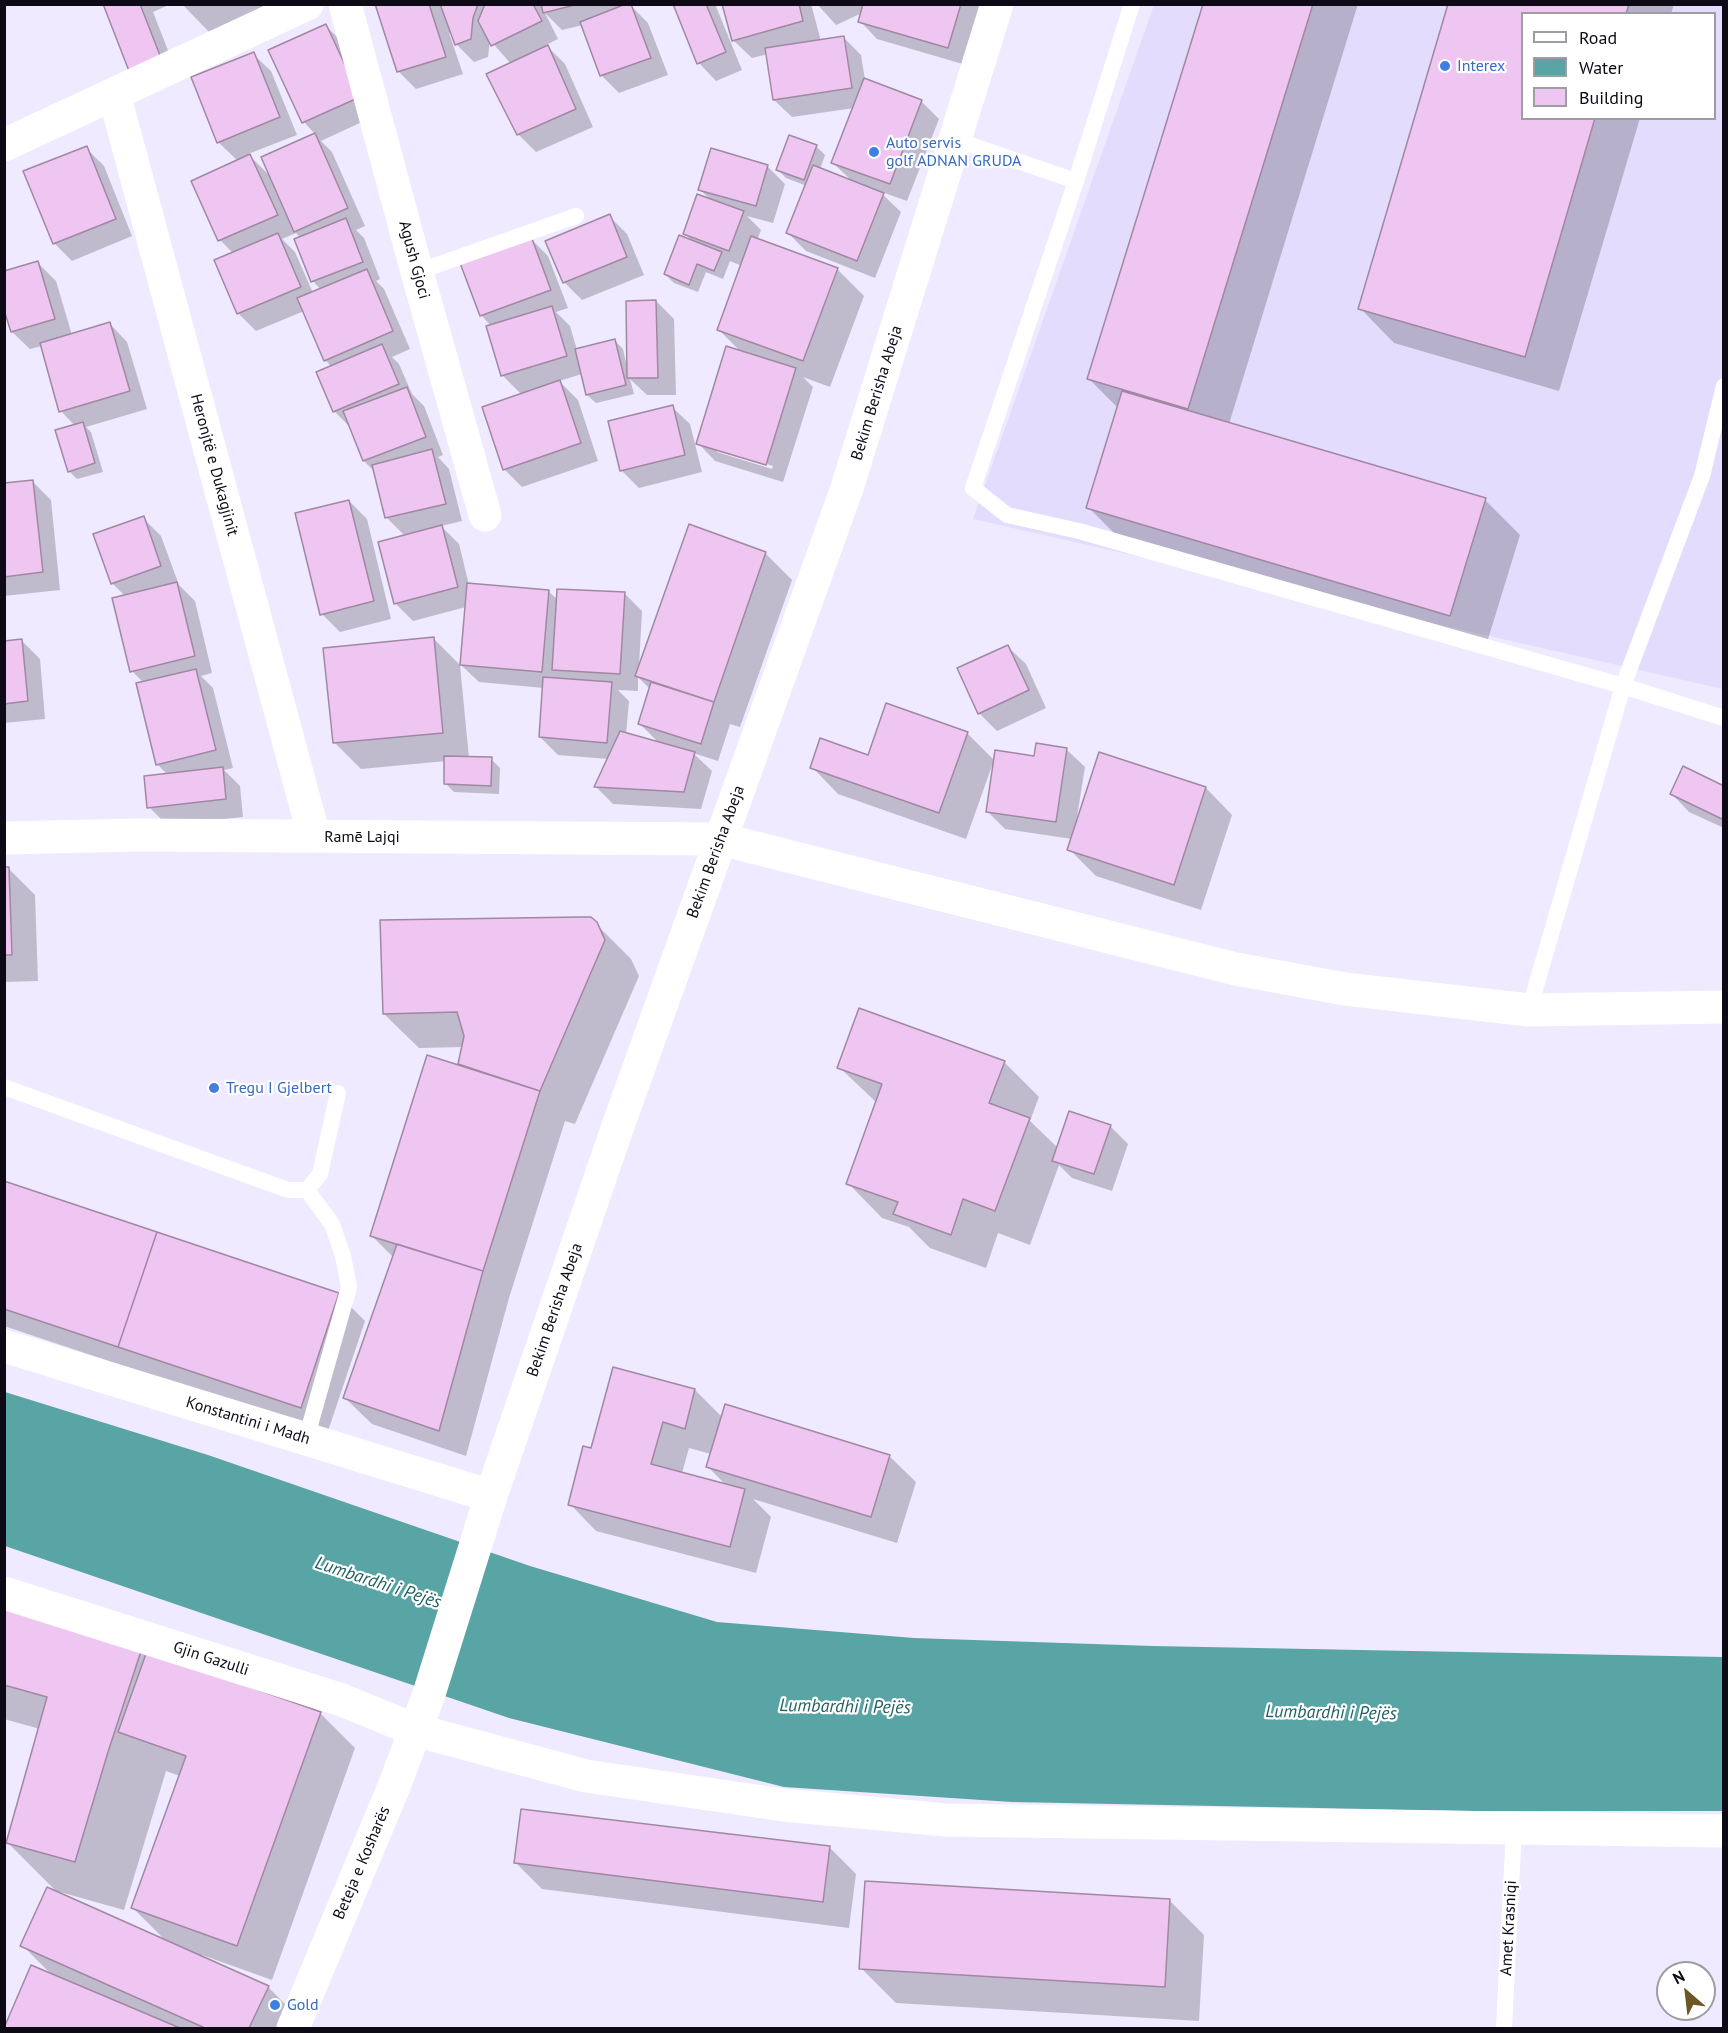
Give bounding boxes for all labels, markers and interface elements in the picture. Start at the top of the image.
legend [1521,12,1716,120]
text: Road [1579,26,1617,49]
place label: Interex [1457,56,1505,76]
text: Water [1579,56,1623,79]
marker: Interex [1438,59,1452,73]
text: Building [1579,86,1643,109]
place label: Auto servis golf ADNAN GRUDA [886,133,1021,171]
marker: Auto servis golf ADNAN GRUDA [867,145,881,159]
street label: Agush Gjoci [394,219,434,301]
street label: Bekim Berisha Abeja [847,323,907,463]
street label: Heronjtë e Dukagjinit [186,392,242,538]
street label: Bekim Berisha Abeja [683,783,749,921]
street label: Ramē Lajqi [324,827,400,847]
place label: Tregu I Gjelbert [226,1078,332,1098]
marker: Tregu I Gjelbert [207,1081,221,1095]
street label: Bekim Berisha Abeja [523,1241,587,1379]
street label: Konstantini i Madh [184,1393,312,1449]
water label: Lumbardhi i Pejës [312,1552,444,1614]
street label: Gjin Gazulli [171,1638,251,1680]
water label: Lumbardhi i Pejës [779,1695,911,1719]
water label: Lumbardhi i Pejës [1265,1701,1397,1725]
street label: Beteja e Kosharës [330,1804,394,1922]
street label: Amet Krasniqi [1497,1880,1521,1976]
north arrow [1656,1961,1716,2021]
text: N [1669,1966,1688,1988]
place label: Gold [287,1995,319,2015]
marker: Gold [268,1998,282,2012]

